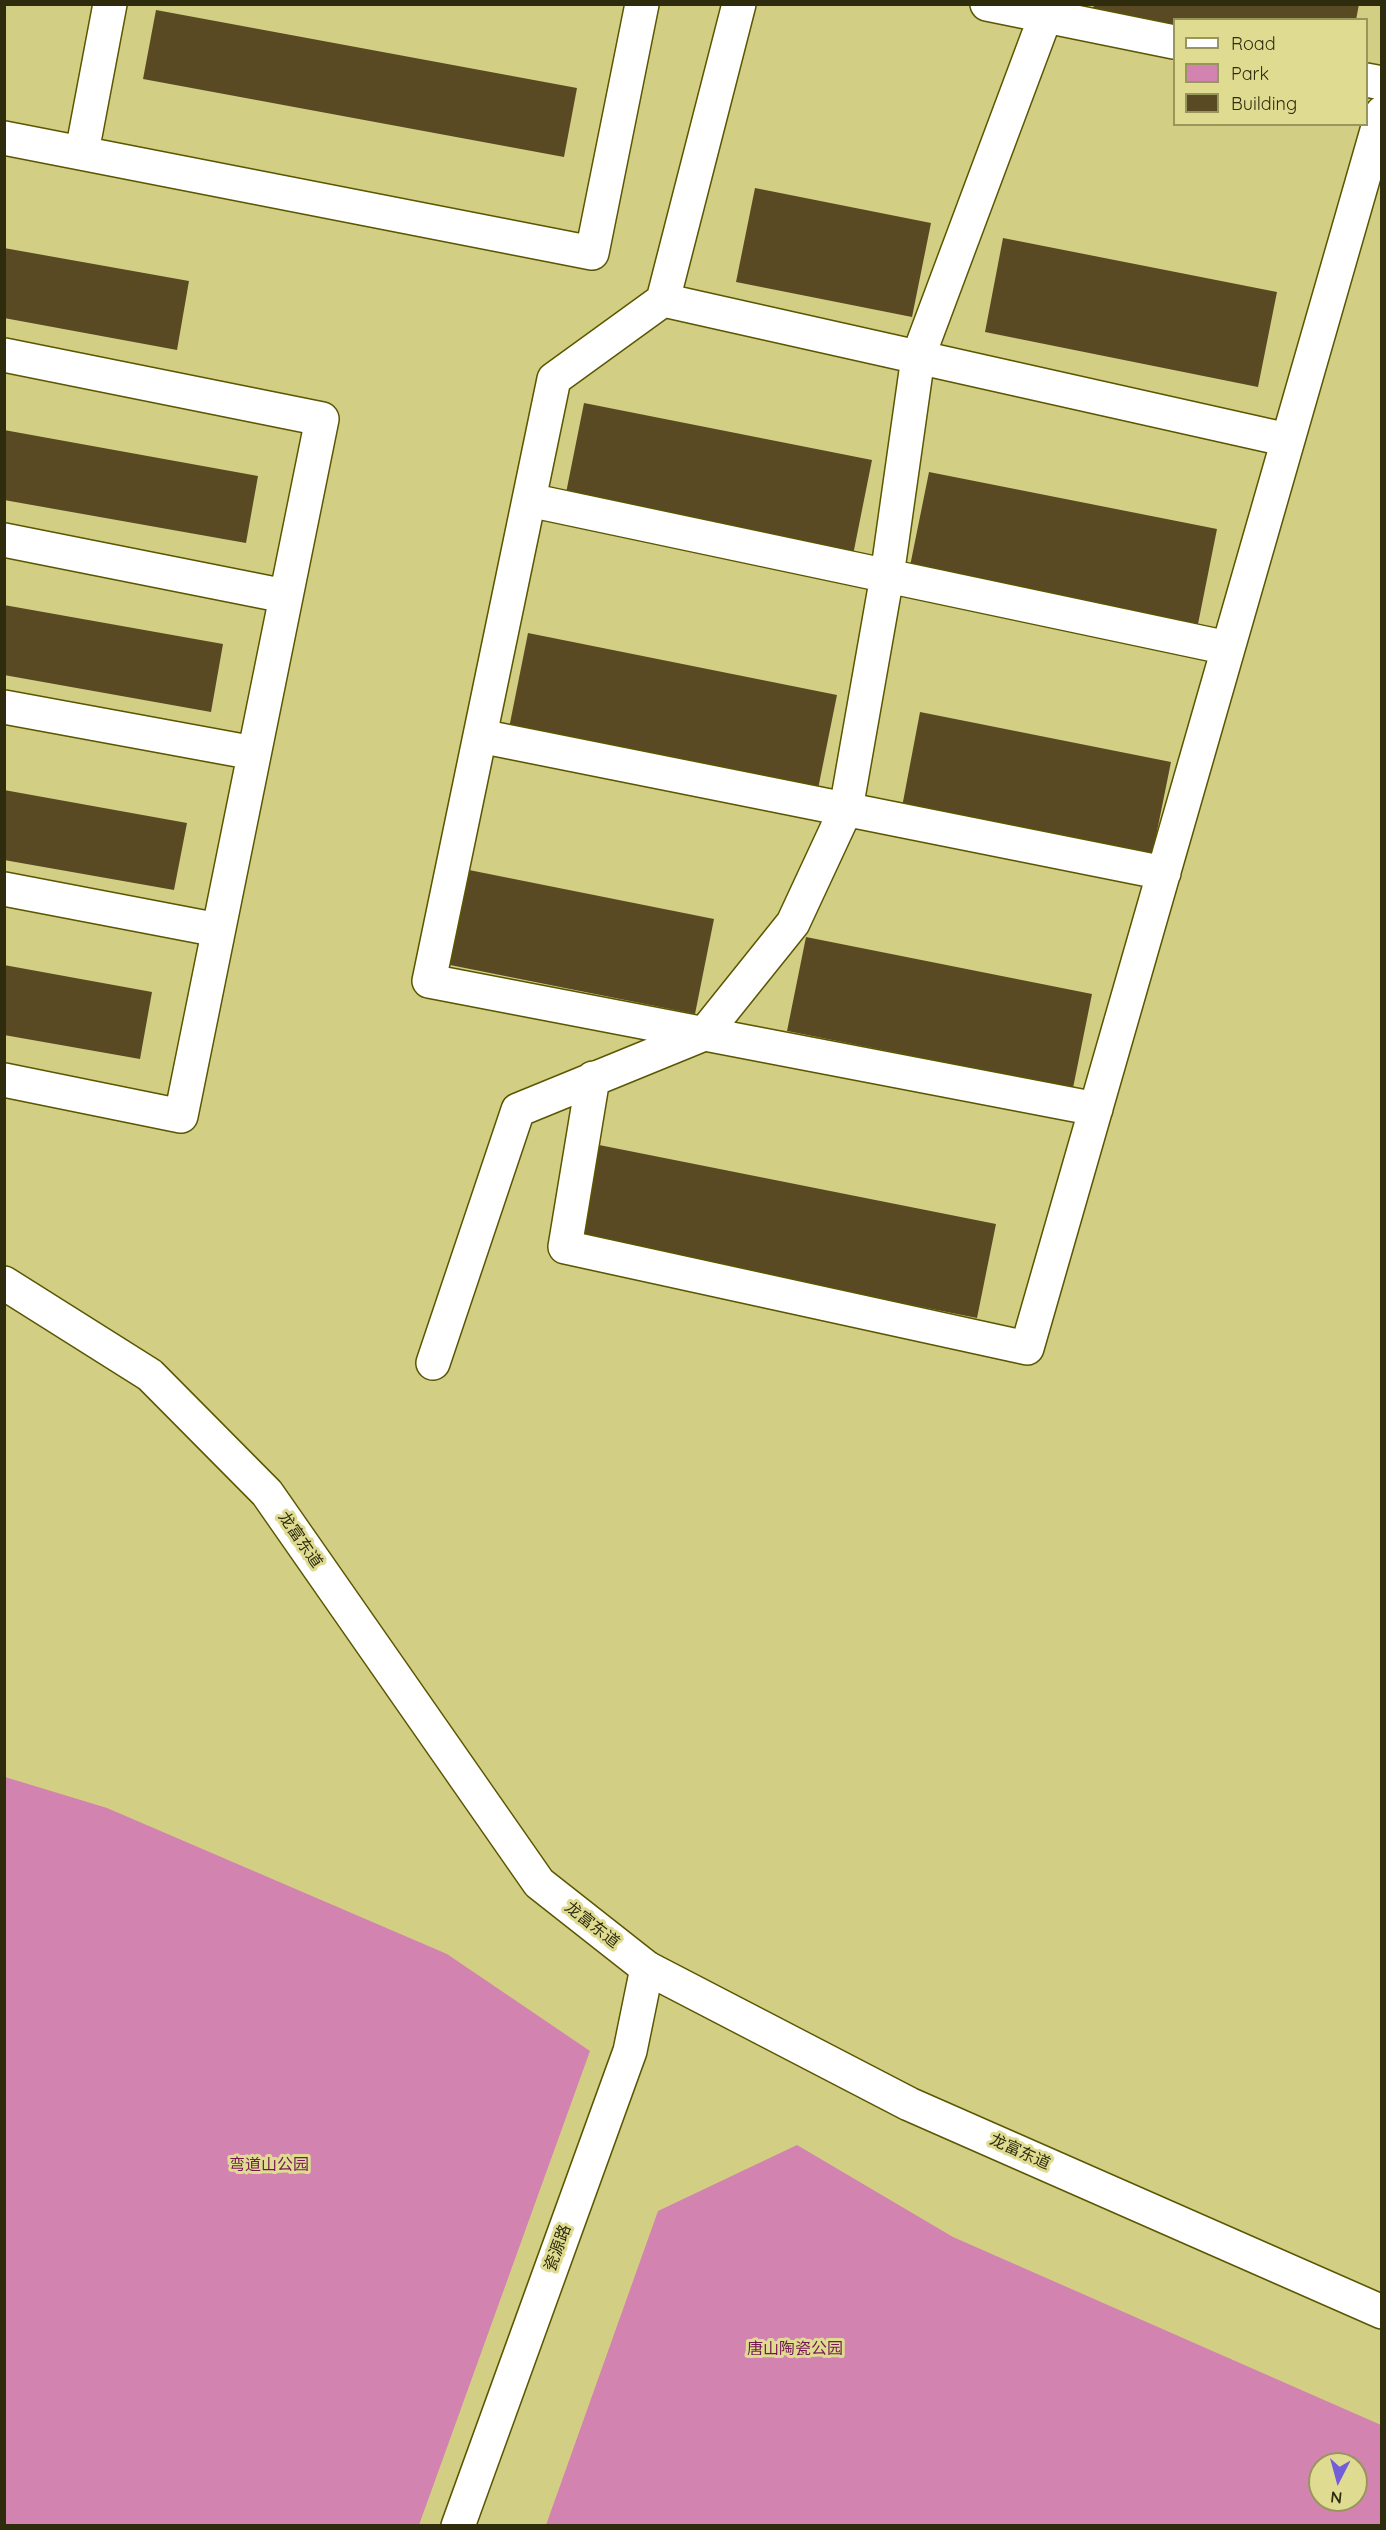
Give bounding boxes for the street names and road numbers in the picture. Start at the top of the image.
street label: 龙富东道 [274,1508,326,1572]
street label: 龙富东道 [561,1898,623,1952]
street label: 龙富东道 [987,2130,1053,2174]
street label: 瓷源路 [541,2222,575,2274]

